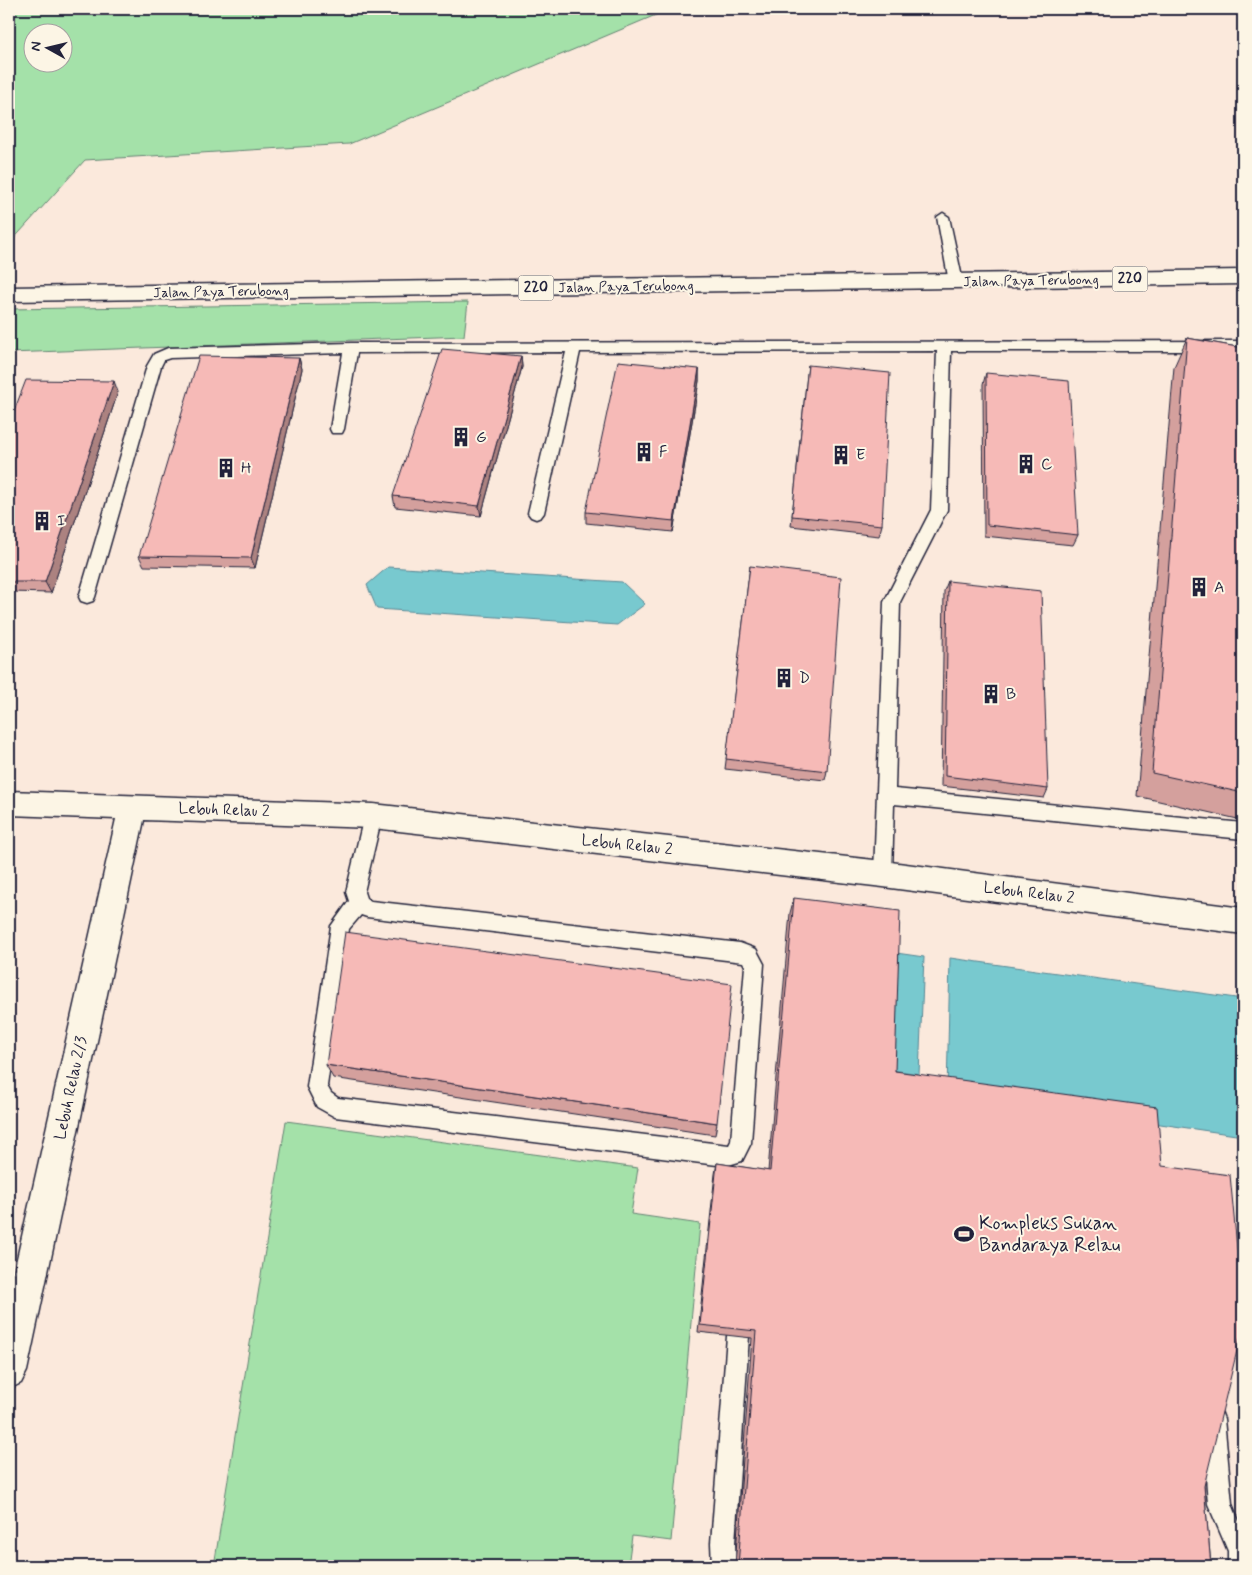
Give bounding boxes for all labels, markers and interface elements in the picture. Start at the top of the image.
north arrow [22,22,72,72]
text: N [27,40,46,52]
road number: 220 [1112,266,1148,292]
street label: Jalan Paya Terubong [963,271,1099,291]
road number: 220 [518,276,554,300]
street label: Jalan Paya Terubong [558,277,694,297]
street label: Jalan Paya Terubong [153,282,289,302]
building icon: G [450,426,472,448]
place label: G [476,427,487,448]
building icon: F [633,441,655,463]
place label: F [659,442,668,463]
building icon: E [830,444,852,466]
place label: E [856,445,865,466]
building icon: C [1015,453,1037,475]
place label: C [1041,454,1052,475]
building icon: H [215,457,237,479]
place label: H [241,458,251,479]
building icon: I [31,510,53,532]
place label: I [57,511,65,532]
building icon: A [1188,576,1210,598]
place label: A [1214,577,1224,598]
building icon: D [773,667,795,689]
place label: D [799,668,810,689]
building icon: B [980,683,1002,705]
place label: B [1006,684,1016,705]
street label: Lebuh Relau 2 [178,798,270,822]
street label: Lebuh Relau 2 [580,830,674,860]
street label: Lebuh Relau 2 [982,877,1076,909]
street label: Lebuh Relau 2/3 [50,1034,92,1142]
place label: Kompleks Sukan Bandaraya Relau [979,1211,1120,1258]
sports icon: Kompleks Sukan Bandaraya Relau [953,1223,975,1245]

